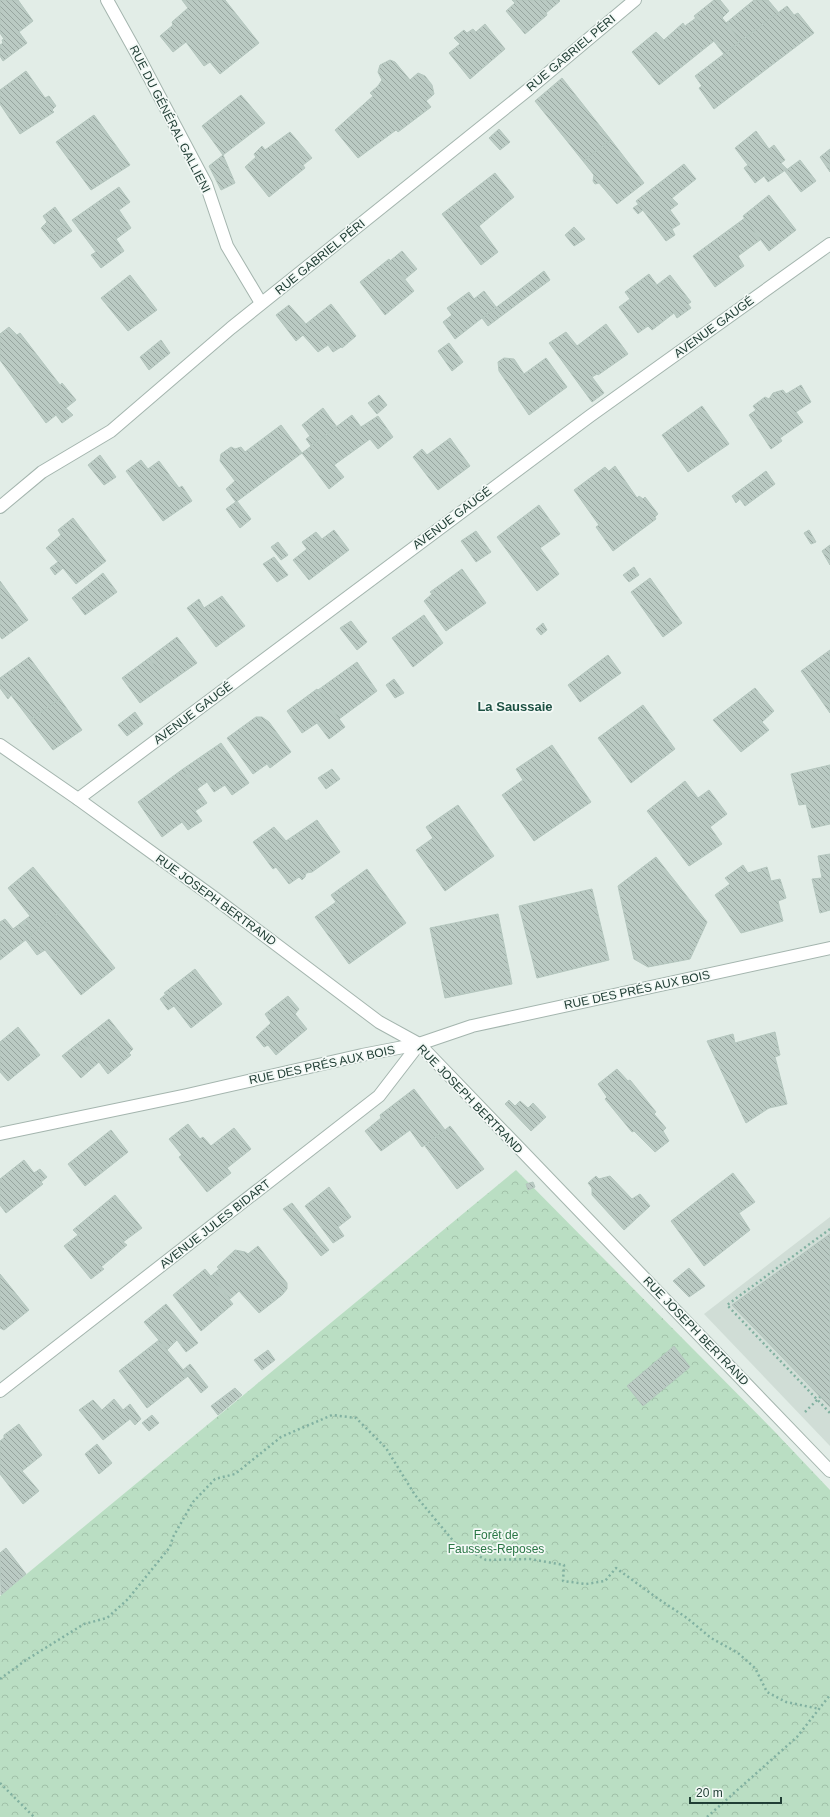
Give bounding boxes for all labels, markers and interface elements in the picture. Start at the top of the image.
street label: RUE GABRIEL PÉRI [523,11,618,94]
street label: RUE DU GÉNÉRAL GALLIENI [127,42,214,195]
street label: RUE GABRIEL PÉRI [272,216,368,298]
street label: AVENUE GAUGÉ [671,293,757,361]
street label: AVENUE GAUGÉ [409,483,494,552]
street label: AVENUE GAUGÉ [150,678,235,747]
district label: La Saussaie [477,699,553,714]
street label: RUE JOSEPH BERTRAND [153,851,279,949]
street label: RUE DES PRÉS AUX BOIS [563,967,711,1012]
street label: RUE DES PRÉS AUX BOIS [248,1042,396,1087]
street label: RUE JOSEPH BERTRAND [414,1042,526,1157]
street label: AVENUE JULES BIDART [157,1176,274,1271]
street label: RUE JOSEPH BERTRAND [640,1274,752,1389]
park label: Forêt de Fausses-Reposes [448,1528,544,1556]
scale bar [690,1779,781,1805]
text: 20 m [696,1786,723,1800]

